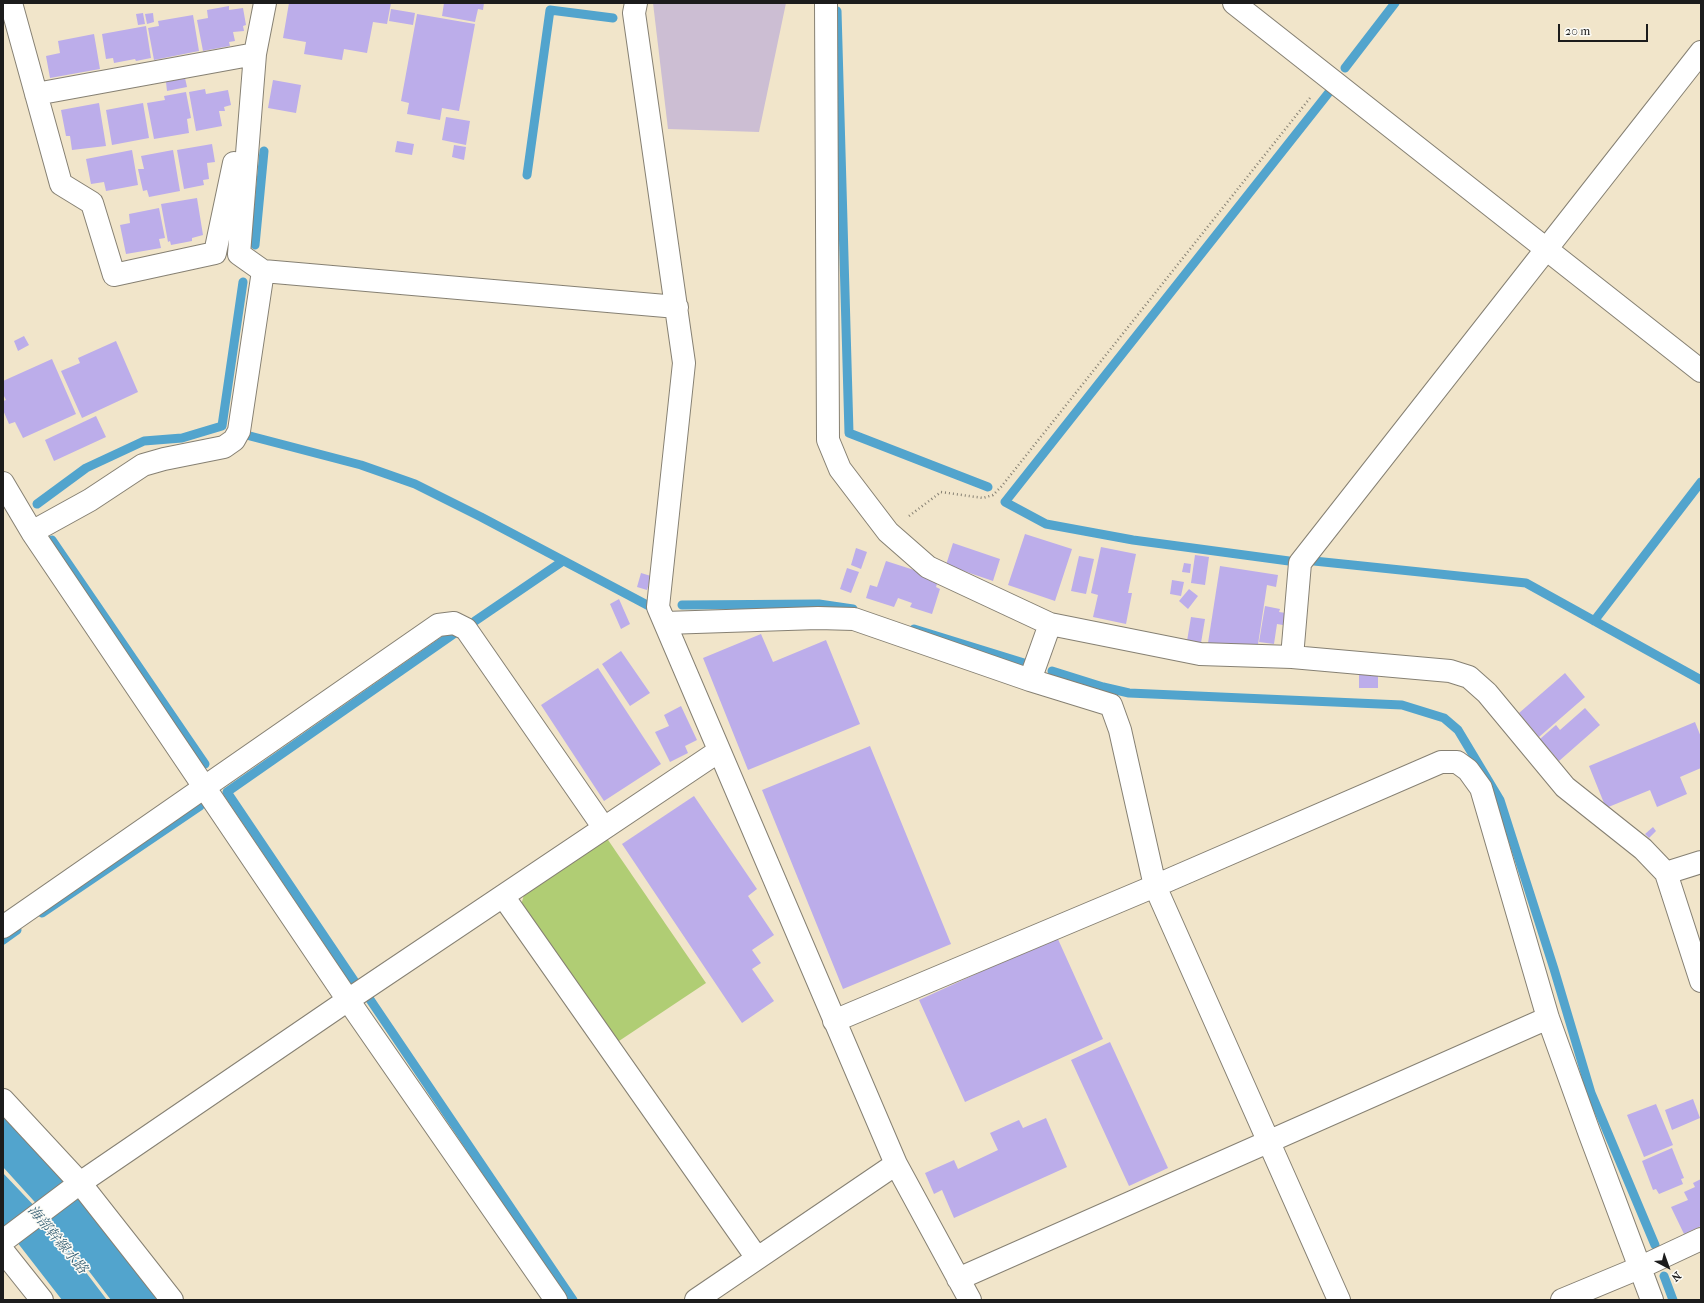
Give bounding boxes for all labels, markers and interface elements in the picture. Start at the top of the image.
scale bar [1560,16,1650,42]
text: 20 m [1565,24,1590,38]
water label: 海部幹線水路 [24,1202,90,1278]
north arrow [1648,1247,1688,1287]
text: N [1669,1269,1684,1284]

